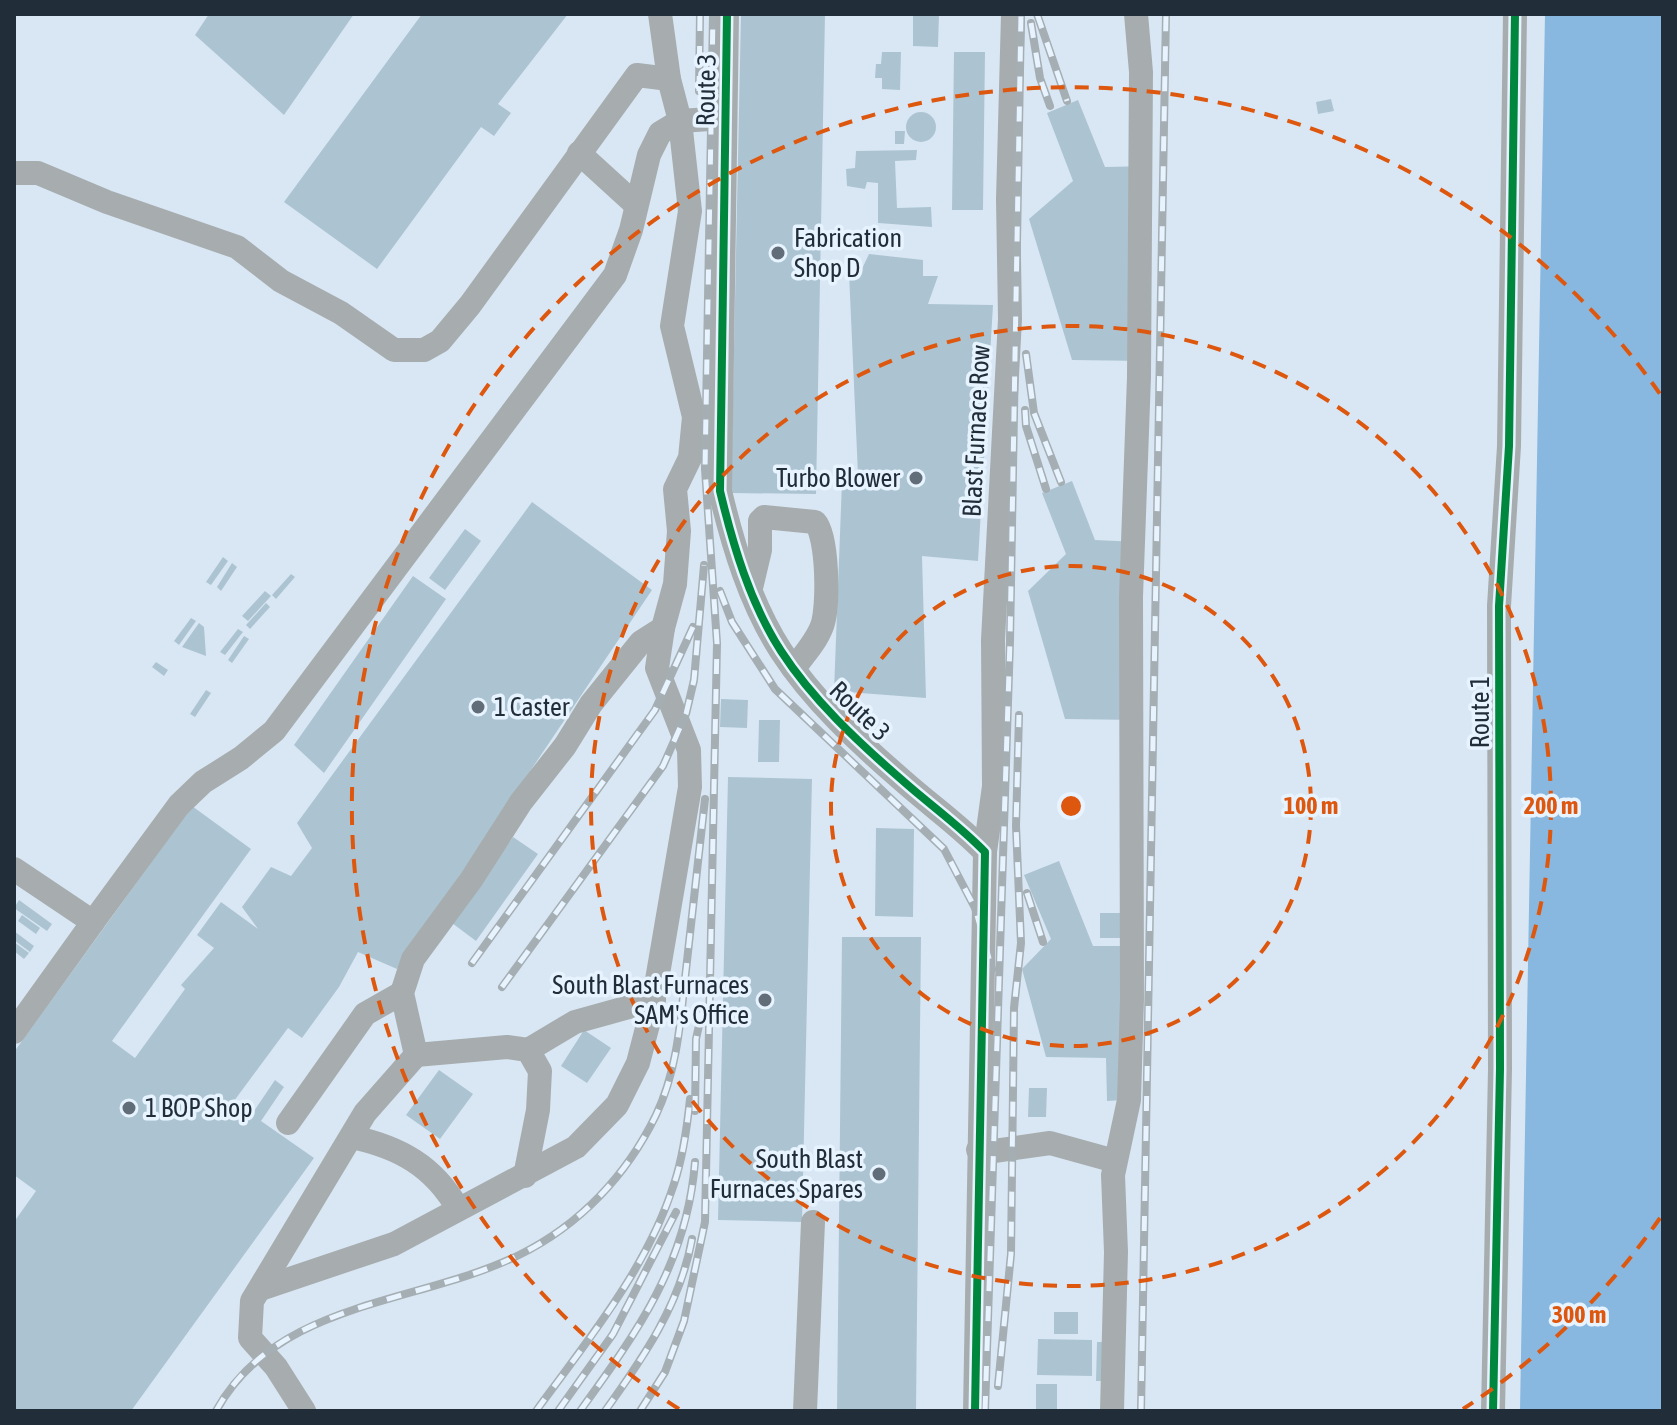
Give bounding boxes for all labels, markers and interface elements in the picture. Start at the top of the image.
street label: Route 3 [690,53,722,127]
place label: Fabrication Shop D [794,223,902,283]
marker: Fabrication Shop D [769,244,787,262]
street label: Blast Furnace Row [957,344,996,518]
place label: Turbo Blower [776,463,900,493]
marker: Turbo Blower [907,469,925,487]
street label: Route 3 [823,675,897,747]
street label: Route 1 [1465,676,1495,748]
place label: 1 Caster [494,692,570,722]
marker: 1 Caster [469,698,487,716]
centre of rings [1057,792,1085,820]
text: 100 m [1284,792,1338,819]
text: 200 m [1524,792,1578,819]
place label: South Blast Furnaces SAM's Office [552,970,749,1030]
marker: South Blast Furnaces SAM's Office [756,991,774,1009]
place label: 1 BOP Shop [145,1093,253,1123]
marker: 1 BOP Shop [120,1099,138,1117]
place label: South Blast Furnaces Spares [710,1144,863,1204]
marker: South Blast Furnaces Spares [870,1165,888,1183]
text: 300 m [1552,1301,1606,1328]

